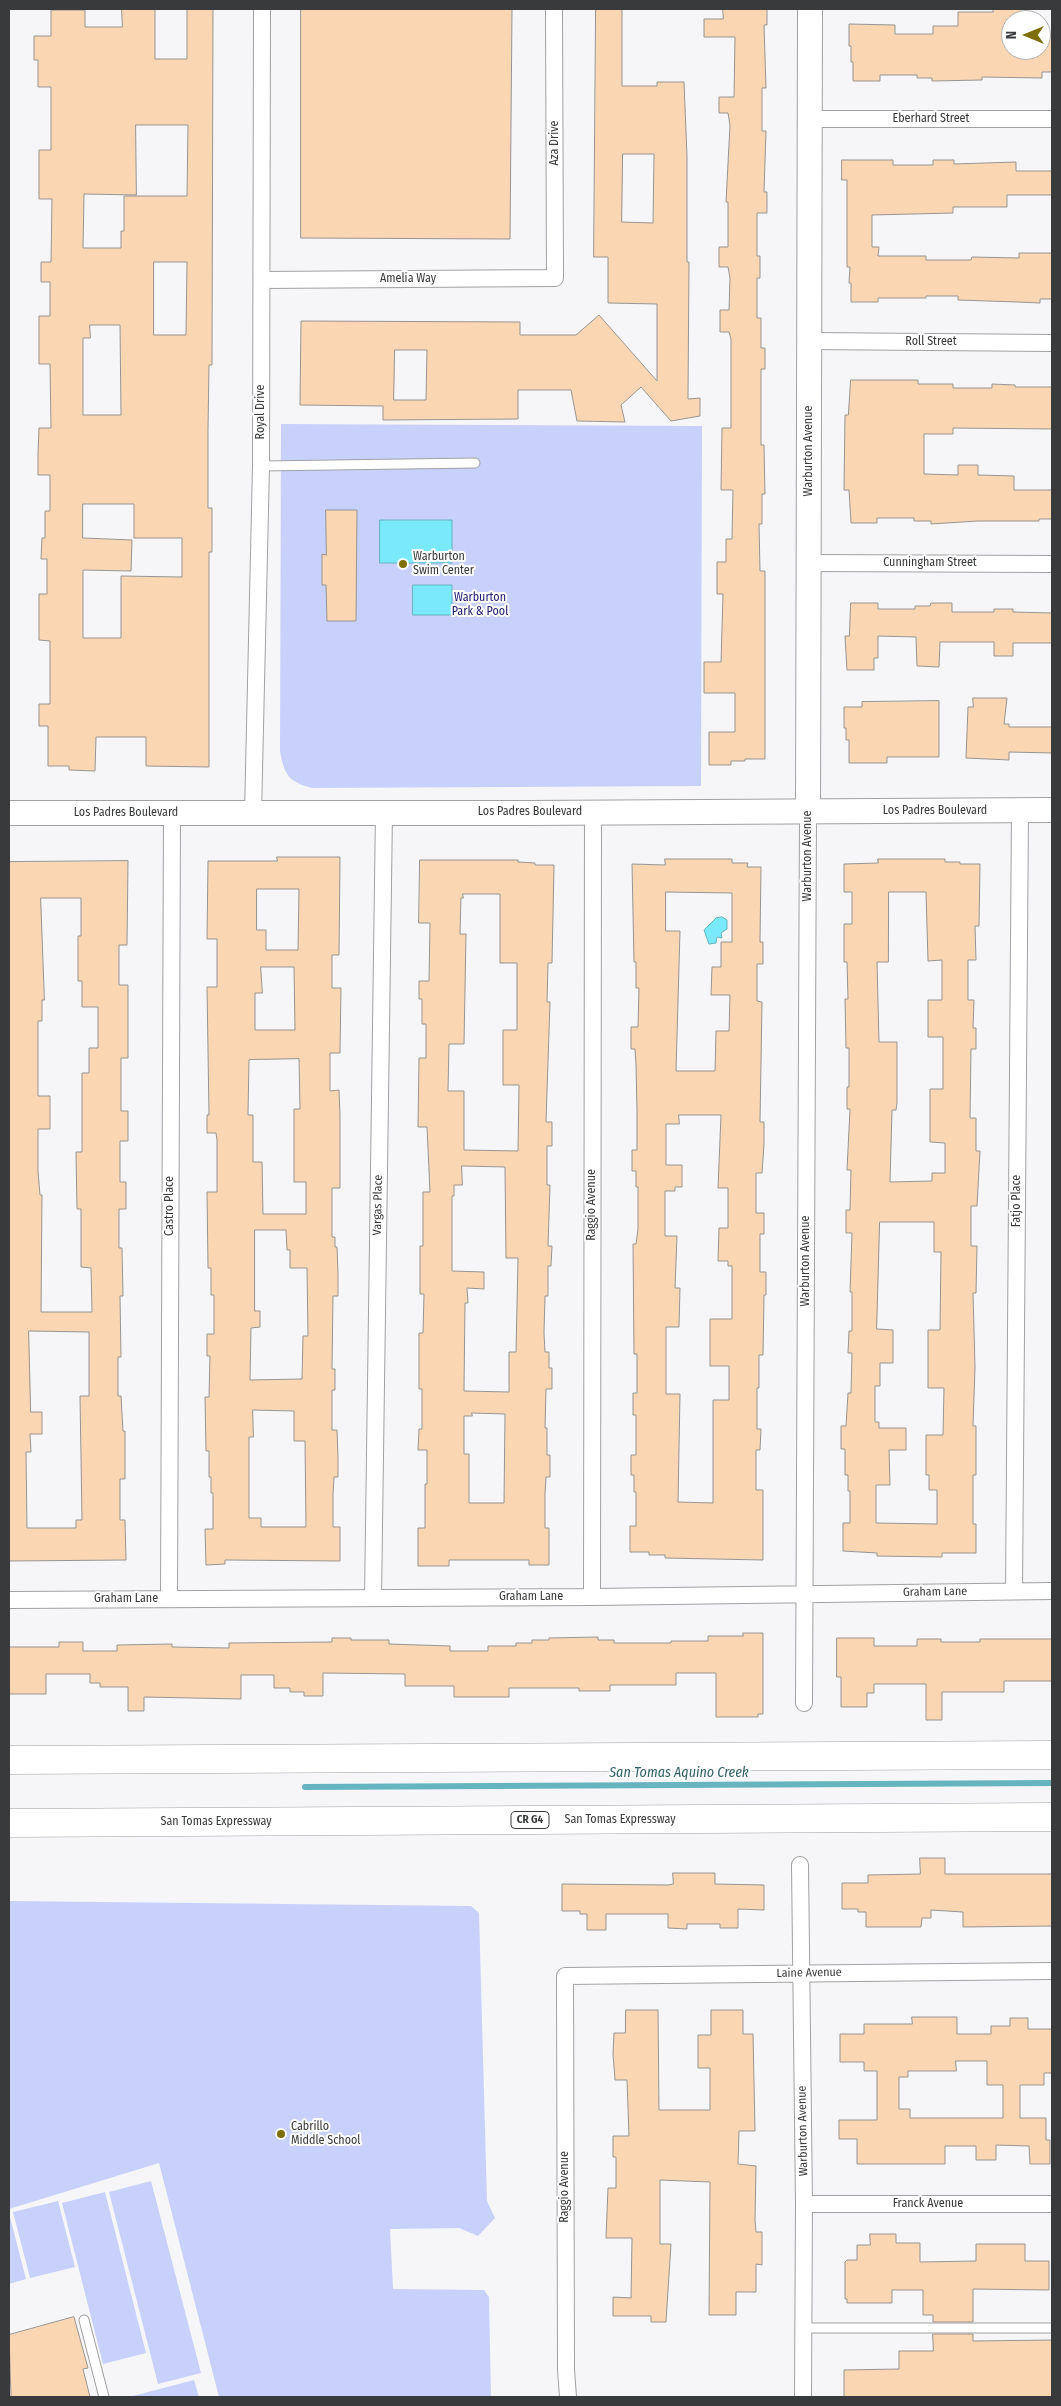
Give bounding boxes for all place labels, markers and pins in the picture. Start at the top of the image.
place label: Warburton Swim Center [413,550,474,578]
marker: Warburton Swim Center [397,558,409,570]
place label: Cabrillo Middle School [291,2120,360,2148]
marker: Cabrillo Middle School [275,2128,287,2140]

